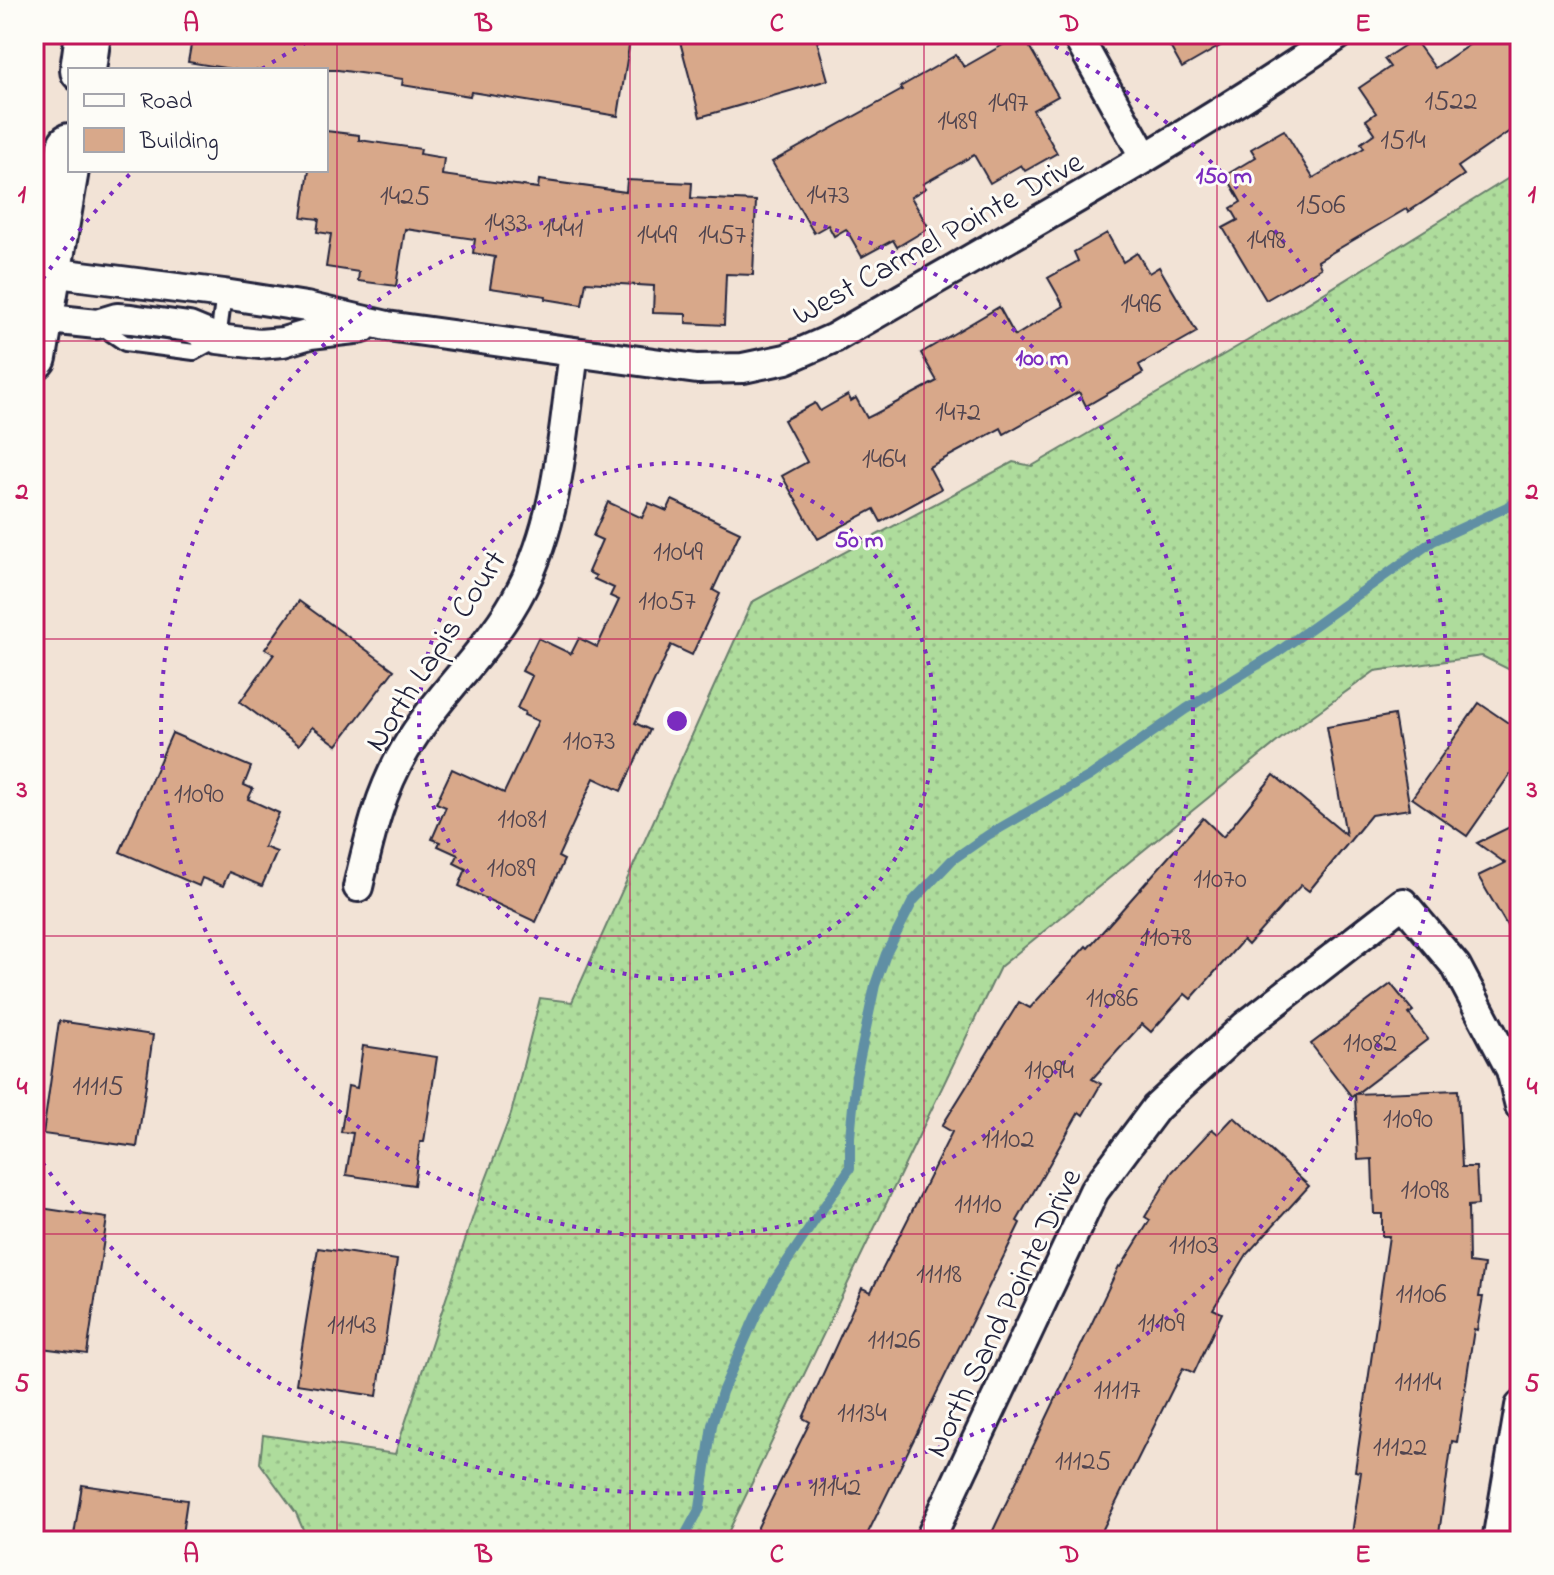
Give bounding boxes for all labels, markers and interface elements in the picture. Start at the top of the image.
text: A [183,6,199,44]
text: B [474,6,493,44]
text: C [770,6,784,44]
text: D [1059,6,1080,44]
text: E [1355,6,1371,44]
legend [68,68,328,172]
house number: 1522 [1425,82,1477,123]
house number: 1497 [988,84,1029,125]
text: Road [140,85,193,120]
house number: 1489 [937,102,977,143]
house number: 1514 [1380,121,1426,162]
text: Building [139,125,219,160]
street label: West Carmel Pointe Drive [785,140,1093,340]
text: 150 m [1196,160,1253,195]
house number: 1473 [806,176,850,217]
text: 1 [18,177,27,215]
house number: 1425 [380,177,430,218]
text: 1 [1528,177,1537,215]
house number: 1506 [1296,186,1346,227]
house number: 1433 [484,204,528,245]
house number: 1441 [543,209,584,250]
house number: 1449 [637,216,678,257]
house number: 1457 [698,216,746,257]
house number: 1498 [1246,221,1286,262]
house number: 1496 [1120,285,1162,326]
text: 100 m [1016,342,1069,377]
house number: 1472 [935,393,981,434]
house number: 1464 [862,440,907,481]
text: 2 [15,474,29,512]
text: 2 [1525,474,1539,512]
text: 50 m [835,524,884,559]
house number: 11049 [653,533,704,574]
street label: North Lapis Court [354,542,520,762]
house number: 11057 [638,582,696,623]
centre of rings [663,707,691,735]
house number: 11073 [562,722,616,763]
text: 3 [16,772,28,810]
text: 3 [1526,772,1538,810]
house number: 11090 [174,775,224,816]
house number: 11081 [497,800,547,841]
house number: 11089 [487,849,536,890]
house number: 11070 [1193,860,1247,901]
house number: 11078 [1140,918,1192,959]
house number: 11086 [1086,979,1138,1020]
house number: 11082 [1343,1024,1397,1065]
house number: 11094 [1024,1051,1074,1092]
house number: 11115 [72,1067,124,1108]
text: 4 [17,1069,28,1107]
text: 4 [1527,1069,1538,1107]
house number: 11090 [1383,1100,1433,1141]
house number: 11102 [982,1120,1034,1161]
street label: North Sand Pointe Drive [915,1160,1096,1466]
house number: 11098 [1401,1171,1449,1212]
house number: 11110 [954,1185,1002,1226]
house number: 11103 [1169,1226,1219,1267]
house number: 11118 [916,1255,962,1296]
house number: 11106 [1395,1275,1447,1316]
house number: 11109 [1137,1304,1185,1345]
house number: 11143 [327,1306,377,1347]
house number: 11126 [868,1321,920,1362]
house number: 11114 [1394,1363,1442,1404]
text: 5 [15,1366,30,1404]
text: 5 [1525,1366,1540,1404]
house number: 11117 [1093,1371,1141,1412]
house number: 11134 [837,1394,887,1435]
house number: 11122 [1373,1428,1427,1469]
house number: 11125 [1055,1442,1111,1483]
house number: 11142 [809,1468,861,1509]
text: A [183,1537,199,1575]
text: B [474,1537,493,1575]
text: C [770,1537,784,1575]
text: D [1059,1537,1080,1575]
text: E [1355,1537,1371,1575]

